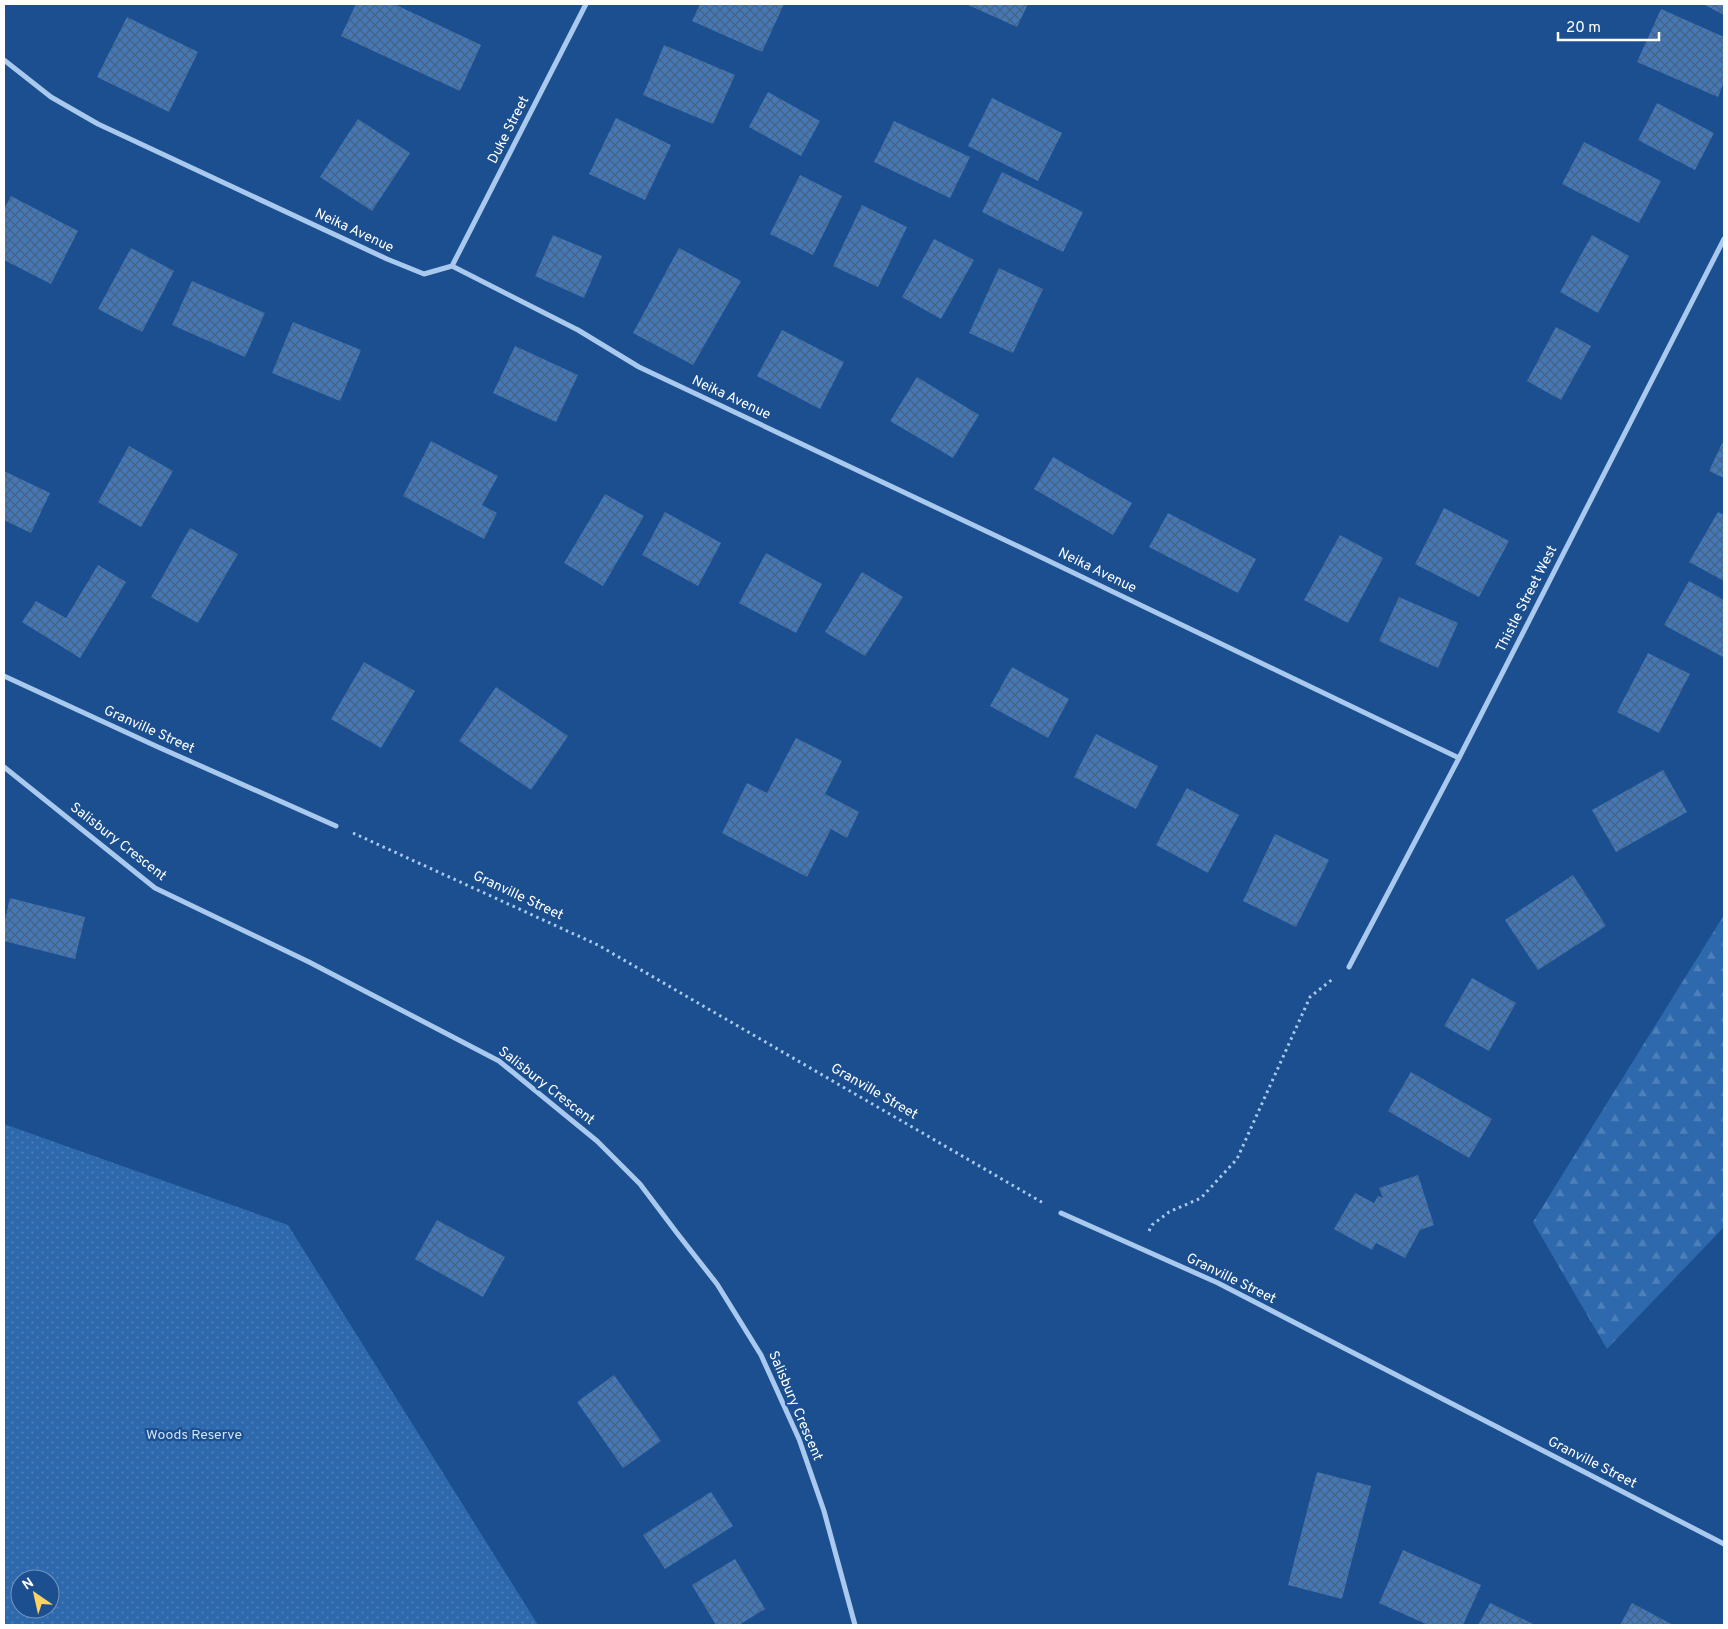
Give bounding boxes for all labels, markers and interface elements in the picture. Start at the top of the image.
scale bar [1558,10,1659,42]
text: 20 m [1566,19,1601,38]
street label: Duke Street [485,93,533,167]
street label: Neika Avenue [312,205,396,257]
street label: Neika Avenue [689,372,773,424]
street label: Thistle Street West [1493,543,1561,655]
street label: Neika Avenue [1055,545,1139,597]
street label: Granville Street [101,702,197,758]
street label: Salisbury Crescent [67,799,169,885]
street label: Granville Street [470,868,566,924]
street label: Salisbury Crescent [495,1043,597,1129]
street label: Granville Street [827,1060,921,1124]
street label: Granville Street [1183,1250,1279,1308]
street label: Salisbury Crescent [764,1349,826,1463]
park label: Woods Reserve [146,1427,242,1444]
street label: Granville Street [1545,1433,1639,1493]
north arrow [10,1569,60,1619]
text: N [20,1575,37,1594]

